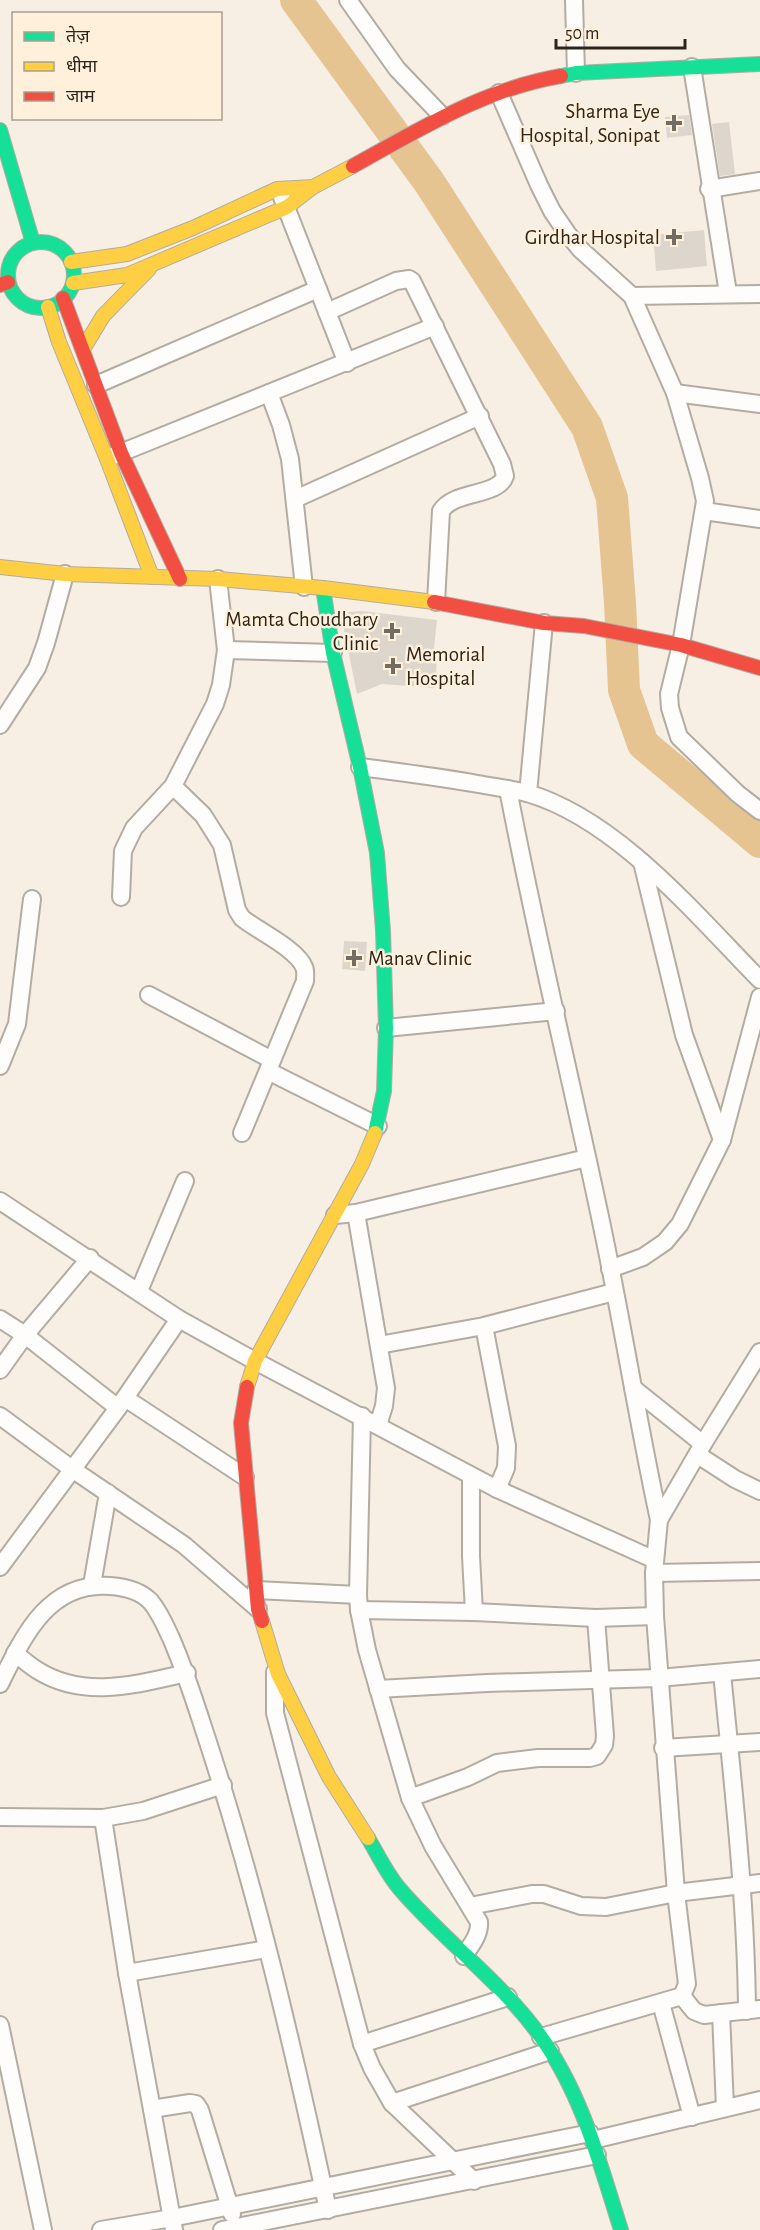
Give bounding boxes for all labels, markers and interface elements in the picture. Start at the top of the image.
legend [12,12,222,120]
scale bar [556,12,685,50]
text: तेज़ [66,25,90,46]
text: 50 m [565,25,599,43]
text: धीमा [66,56,97,76]
text: जाम [66,88,96,106]
place label: Sharma Eye Hospital, Sonipat [520,101,660,146]
marker: Sharma Eye Hospital, Sonipat [665,114,683,132]
place label: Girdhar Hospital [525,227,660,248]
marker: Girdhar Hospital [665,228,683,246]
place label: Mamta Choudhary Clinic [225,609,378,654]
marker: Mamta Choudhary Clinic [383,622,401,640]
place label: Memorial Hospital [406,644,486,689]
marker: Memorial Hospital [384,657,402,675]
place label: Manav Clinic [368,948,472,969]
marker: Manav Clinic [345,949,363,967]

